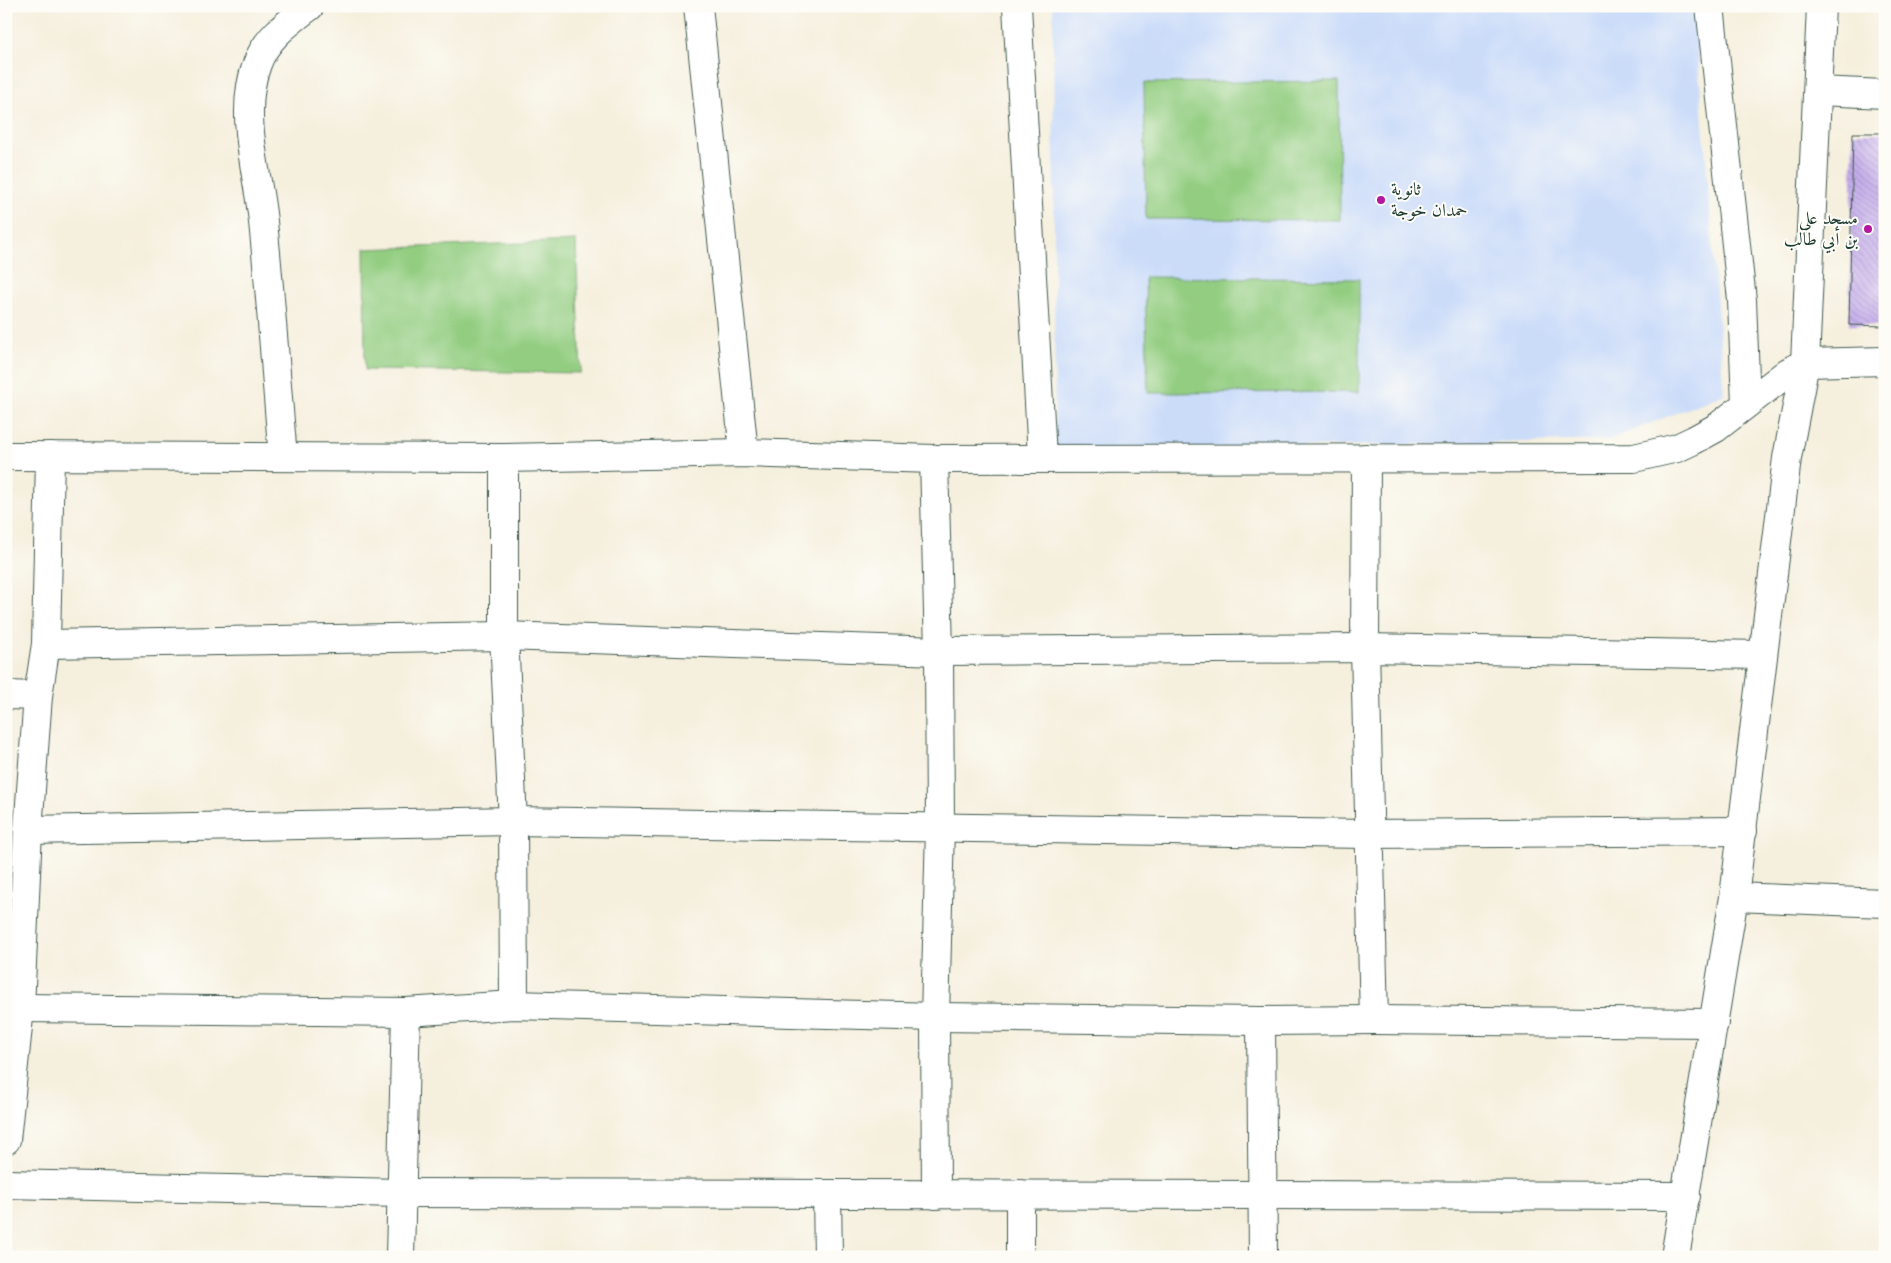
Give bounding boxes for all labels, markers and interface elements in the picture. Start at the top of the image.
place label: ثانوية حمدان خوجة [1391,181,1468,221]
marker: ثانوية حمدان خوجة [1375,194,1387,206]
place label: مسجد علي بن أبي طالب [1784,210,1859,254]
marker: مسجد علي بن أبي طالب [1862,223,1874,235]

